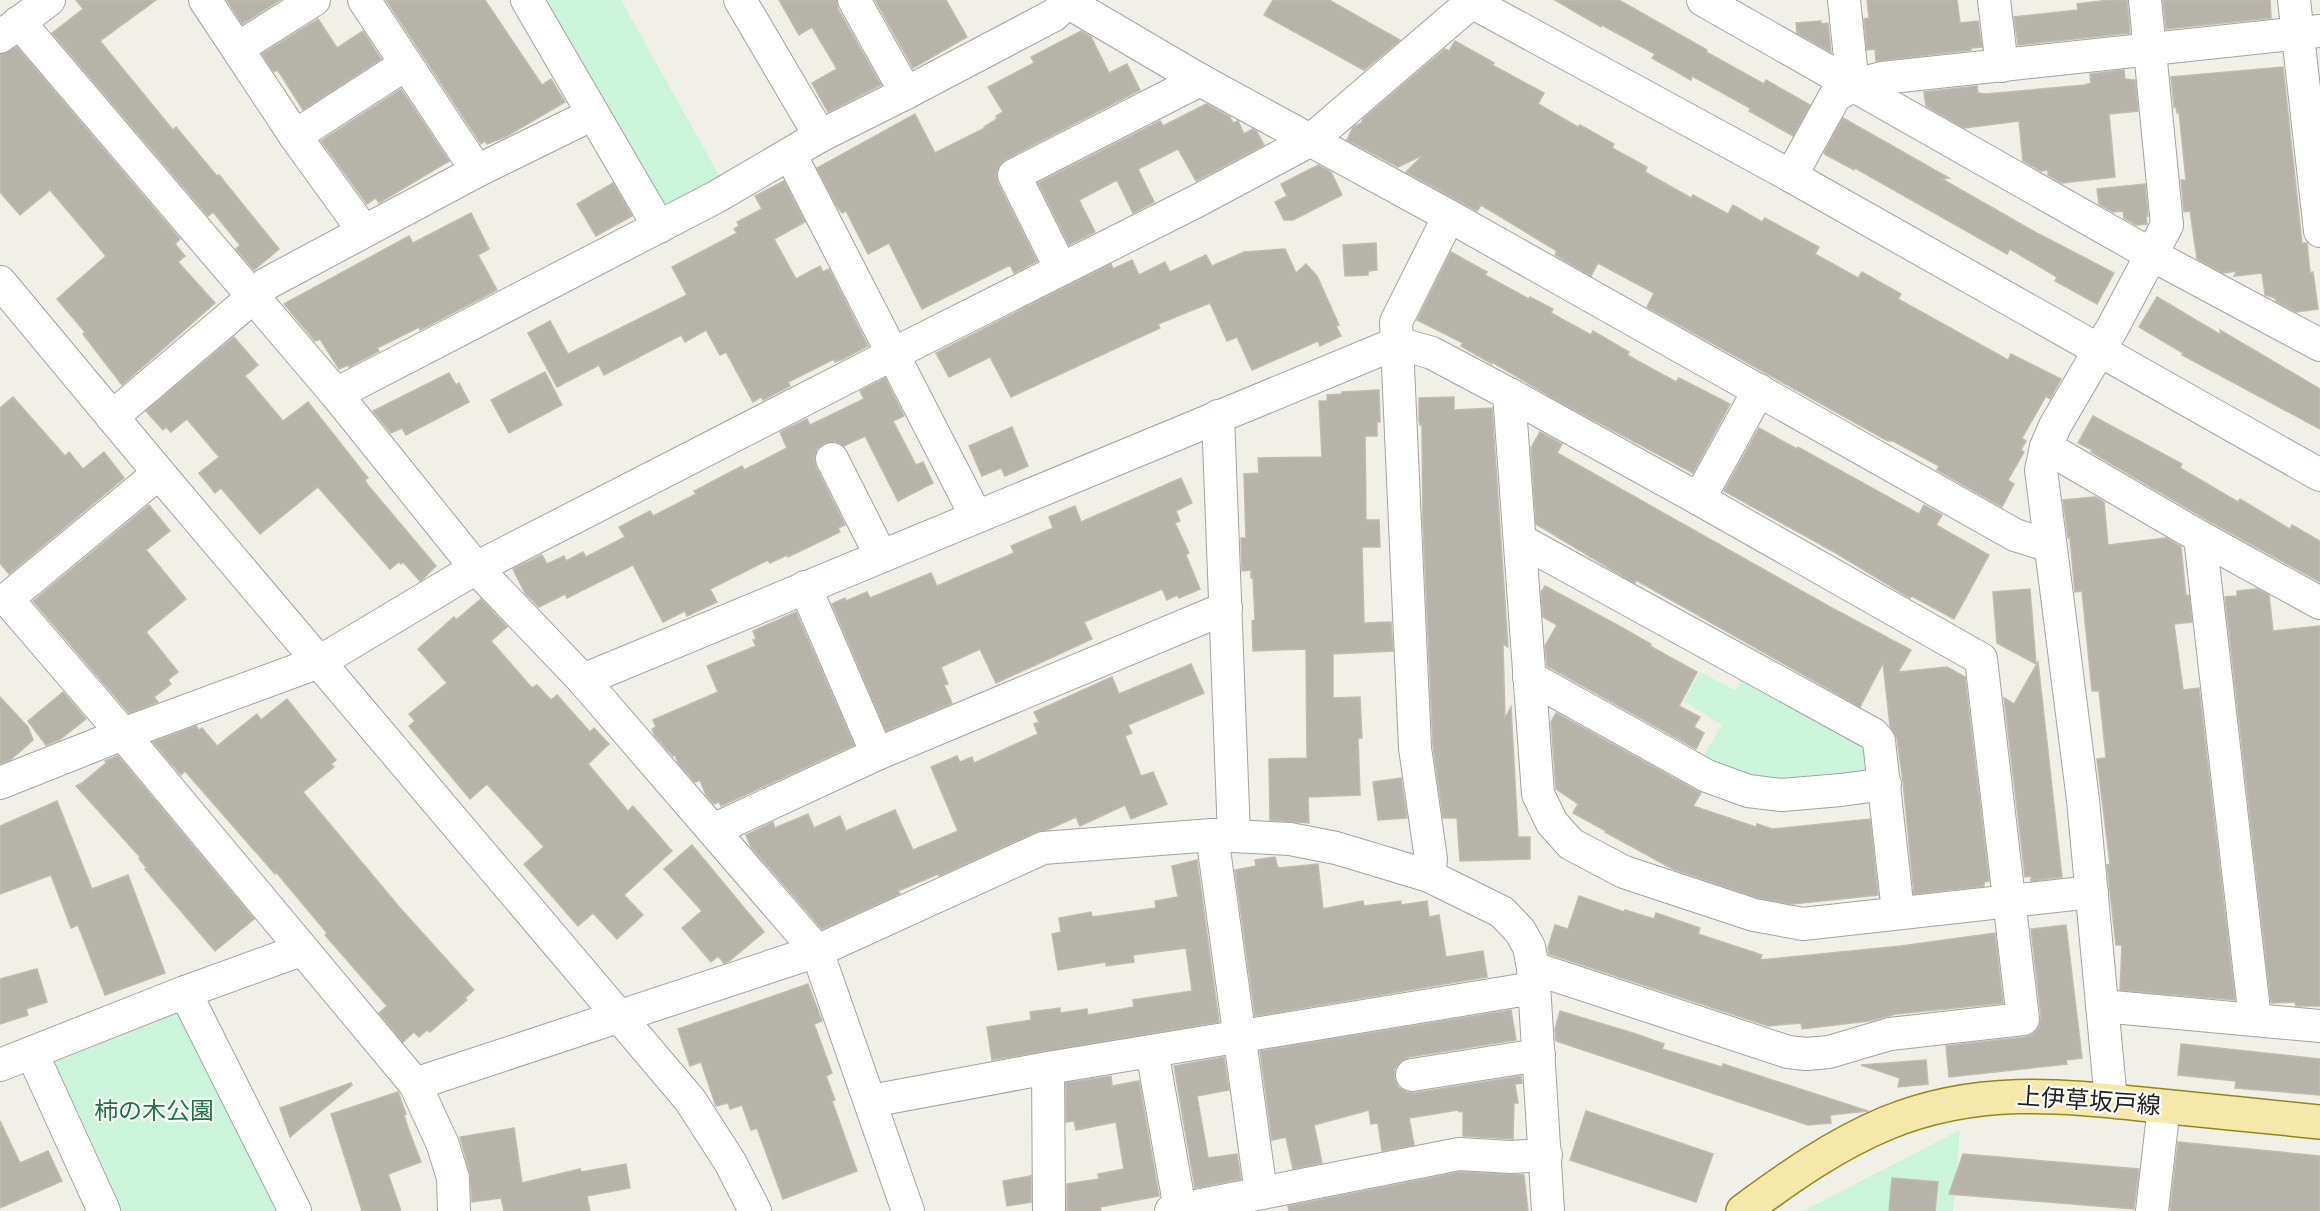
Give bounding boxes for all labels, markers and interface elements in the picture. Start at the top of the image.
street label: 上伊草坂戸線 [2016,1083,2162,1119]
park label: 柿の木公園 [94,1098,214,1124]

